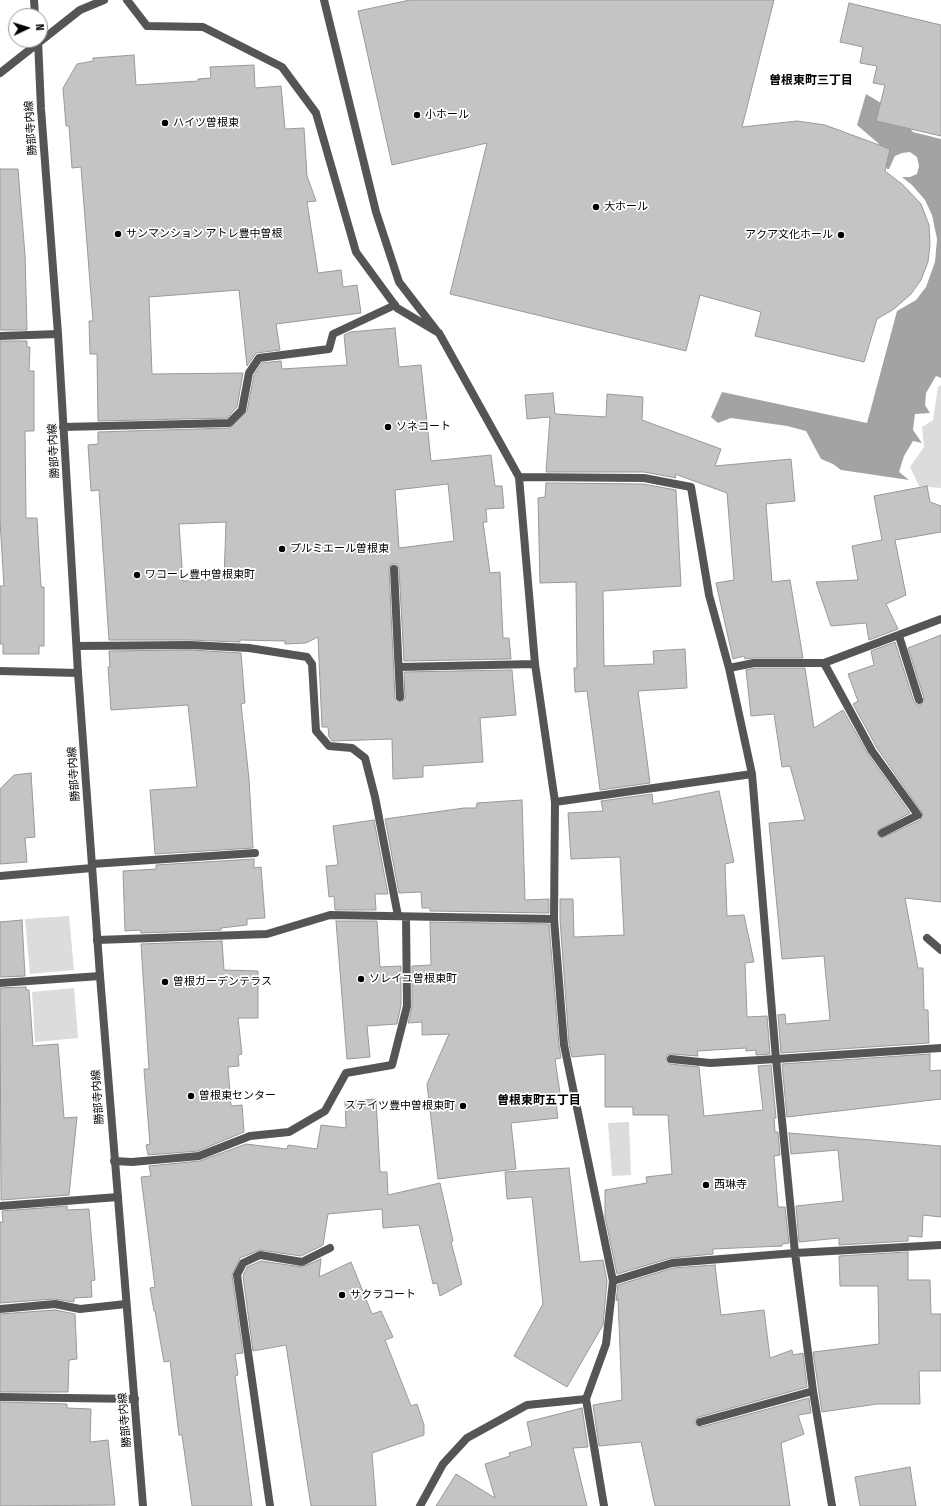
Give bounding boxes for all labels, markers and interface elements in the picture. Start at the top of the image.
north arrow [8,8,48,48]
text: N [33,23,46,31]
district label: 曽根東町三丁目 [769,74,853,88]
street label: 勝部寺内線 [22,100,40,156]
place label: 小ホール [425,108,469,122]
marker: 小ホール [412,110,422,120]
place label: ハイツ曽根東 [173,116,239,130]
marker: ハイツ曽根東 [160,118,170,128]
place label: 大ホール [604,200,648,214]
marker: 大ホール [591,202,601,212]
place label: サンマンション アトレ豊中曽根 [126,227,283,241]
place label: アクア文化ホール [745,228,833,242]
marker: サンマンション アトレ豊中曽根 [113,229,123,239]
marker: アクア文化ホール [836,230,846,240]
place label: ソネコート [396,420,451,434]
marker: ソネコート [383,422,393,432]
street label: 勝部寺内線 [46,423,62,479]
place label: プルミエール曽根東 [290,542,389,556]
marker: プルミエール曽根東 [277,544,287,554]
place label: ワコーレ豊中曽根東町 [145,568,255,582]
marker: ワコーレ豊中曽根東町 [132,570,142,580]
street label: 勝部寺内線 [65,746,83,802]
place label: ソレイユ曽根東町 [369,972,457,986]
marker: ソレイユ曽根東町 [356,974,366,984]
place label: 曽根ガーデンテラス [173,975,272,989]
marker: 曽根ガーデンテラス [160,977,170,987]
street label: 勝部寺内線 [89,1069,107,1125]
place label: 曽根東センター [199,1089,276,1103]
marker: 曽根東センター [186,1091,196,1101]
district label: 曽根東町五丁目 [497,1094,581,1108]
place label: ステイツ豊中曽根東町 [345,1099,455,1113]
marker: ステイツ豊中曽根東町 [458,1101,468,1111]
place label: 西琳寺 [714,1178,747,1192]
marker: 西琳寺 [701,1180,711,1190]
place label: サクラコート [350,1288,416,1302]
marker: サクラコート [337,1290,347,1300]
street label: 勝部寺内線 [116,1392,134,1448]

